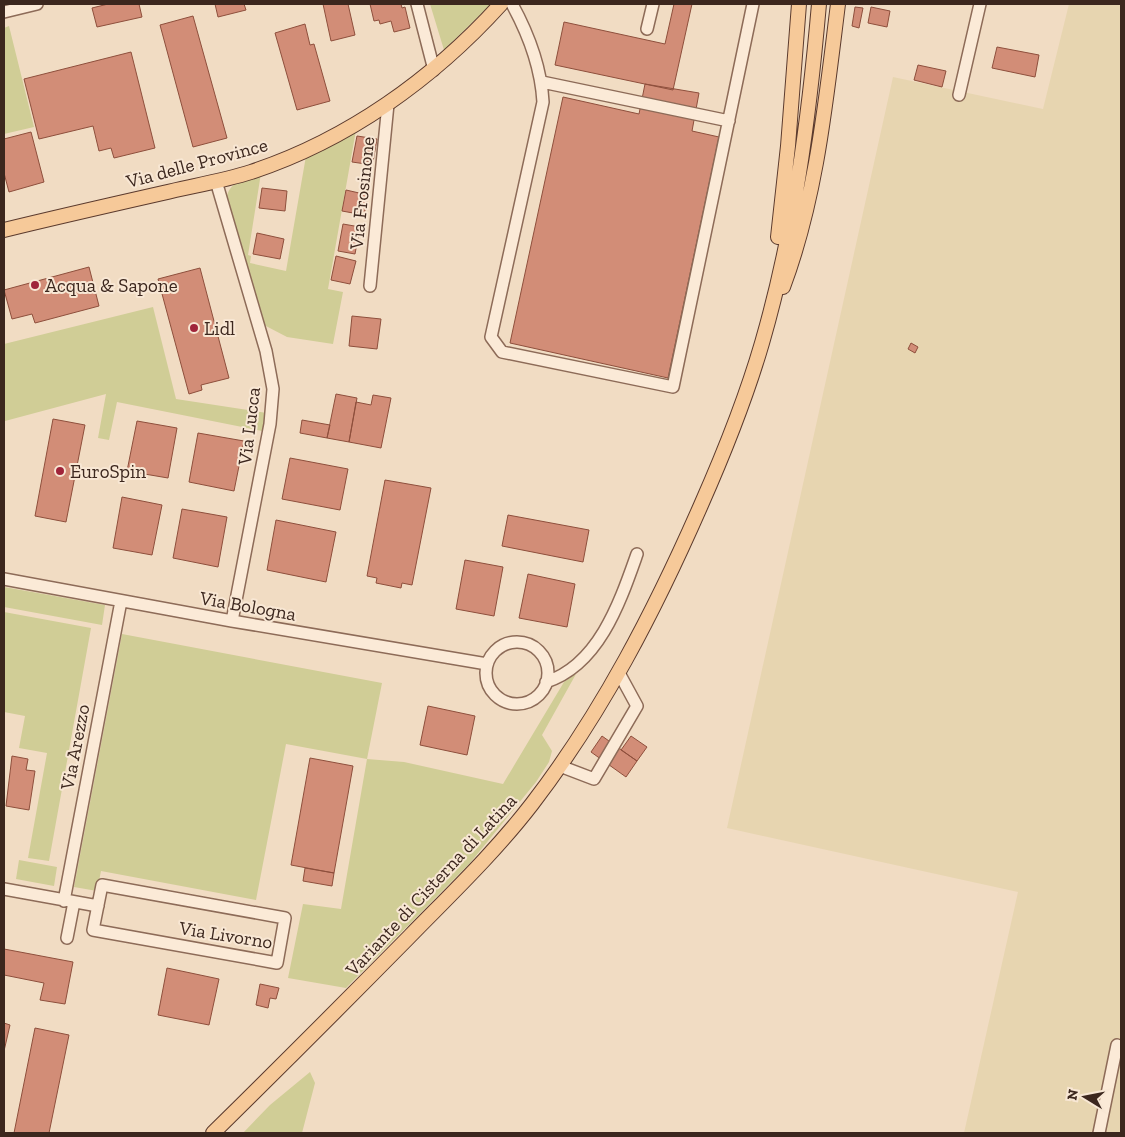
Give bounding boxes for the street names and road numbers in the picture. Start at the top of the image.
street label: Via delle Province [123,133,270,193]
street label: Via Frosinone [345,135,379,251]
street label: Via Lucca [233,386,265,467]
street label: Via Bologna [197,586,298,626]
street label: Via Arezzo [55,702,95,793]
street label: Variante di Cisterna di Latina [340,789,521,981]
street label: Via Livorno [177,916,274,954]

